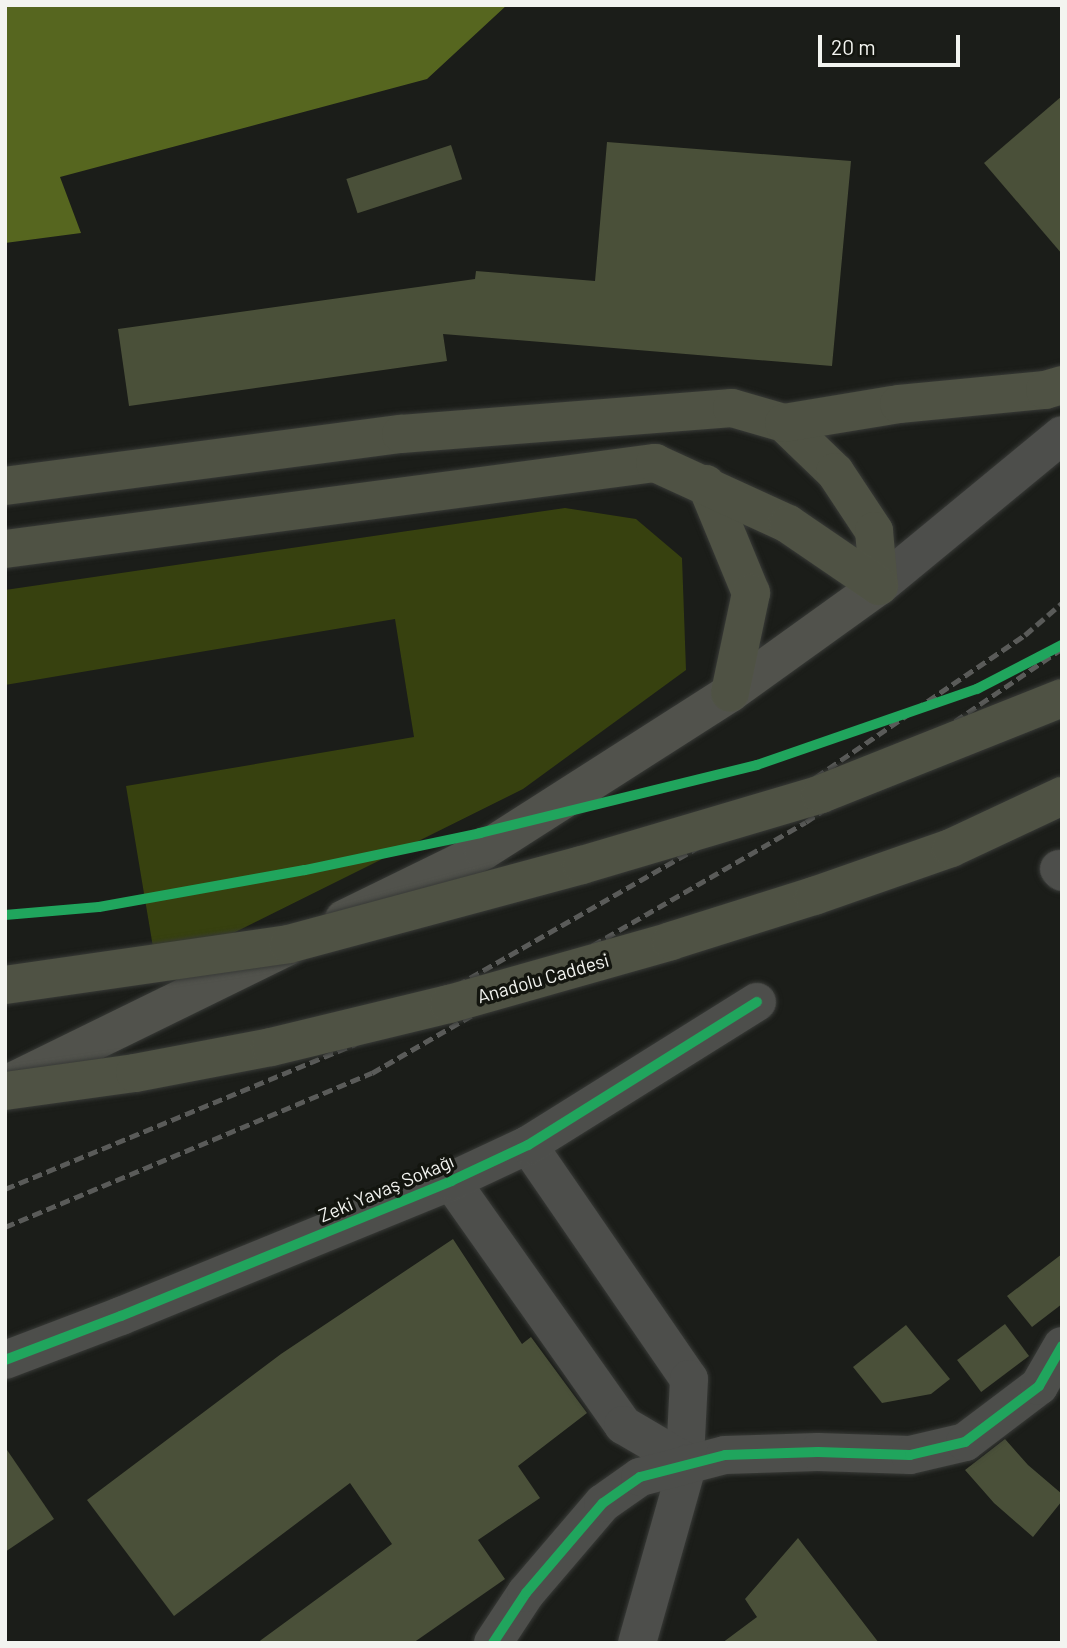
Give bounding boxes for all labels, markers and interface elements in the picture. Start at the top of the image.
scale bar [822,21,964,65]
text: 20 m [831,34,876,59]
street label: Anadolu Caddesi [474,948,612,1008]
street label: Zeki Yavaş Sokağı [315,1149,457,1227]

